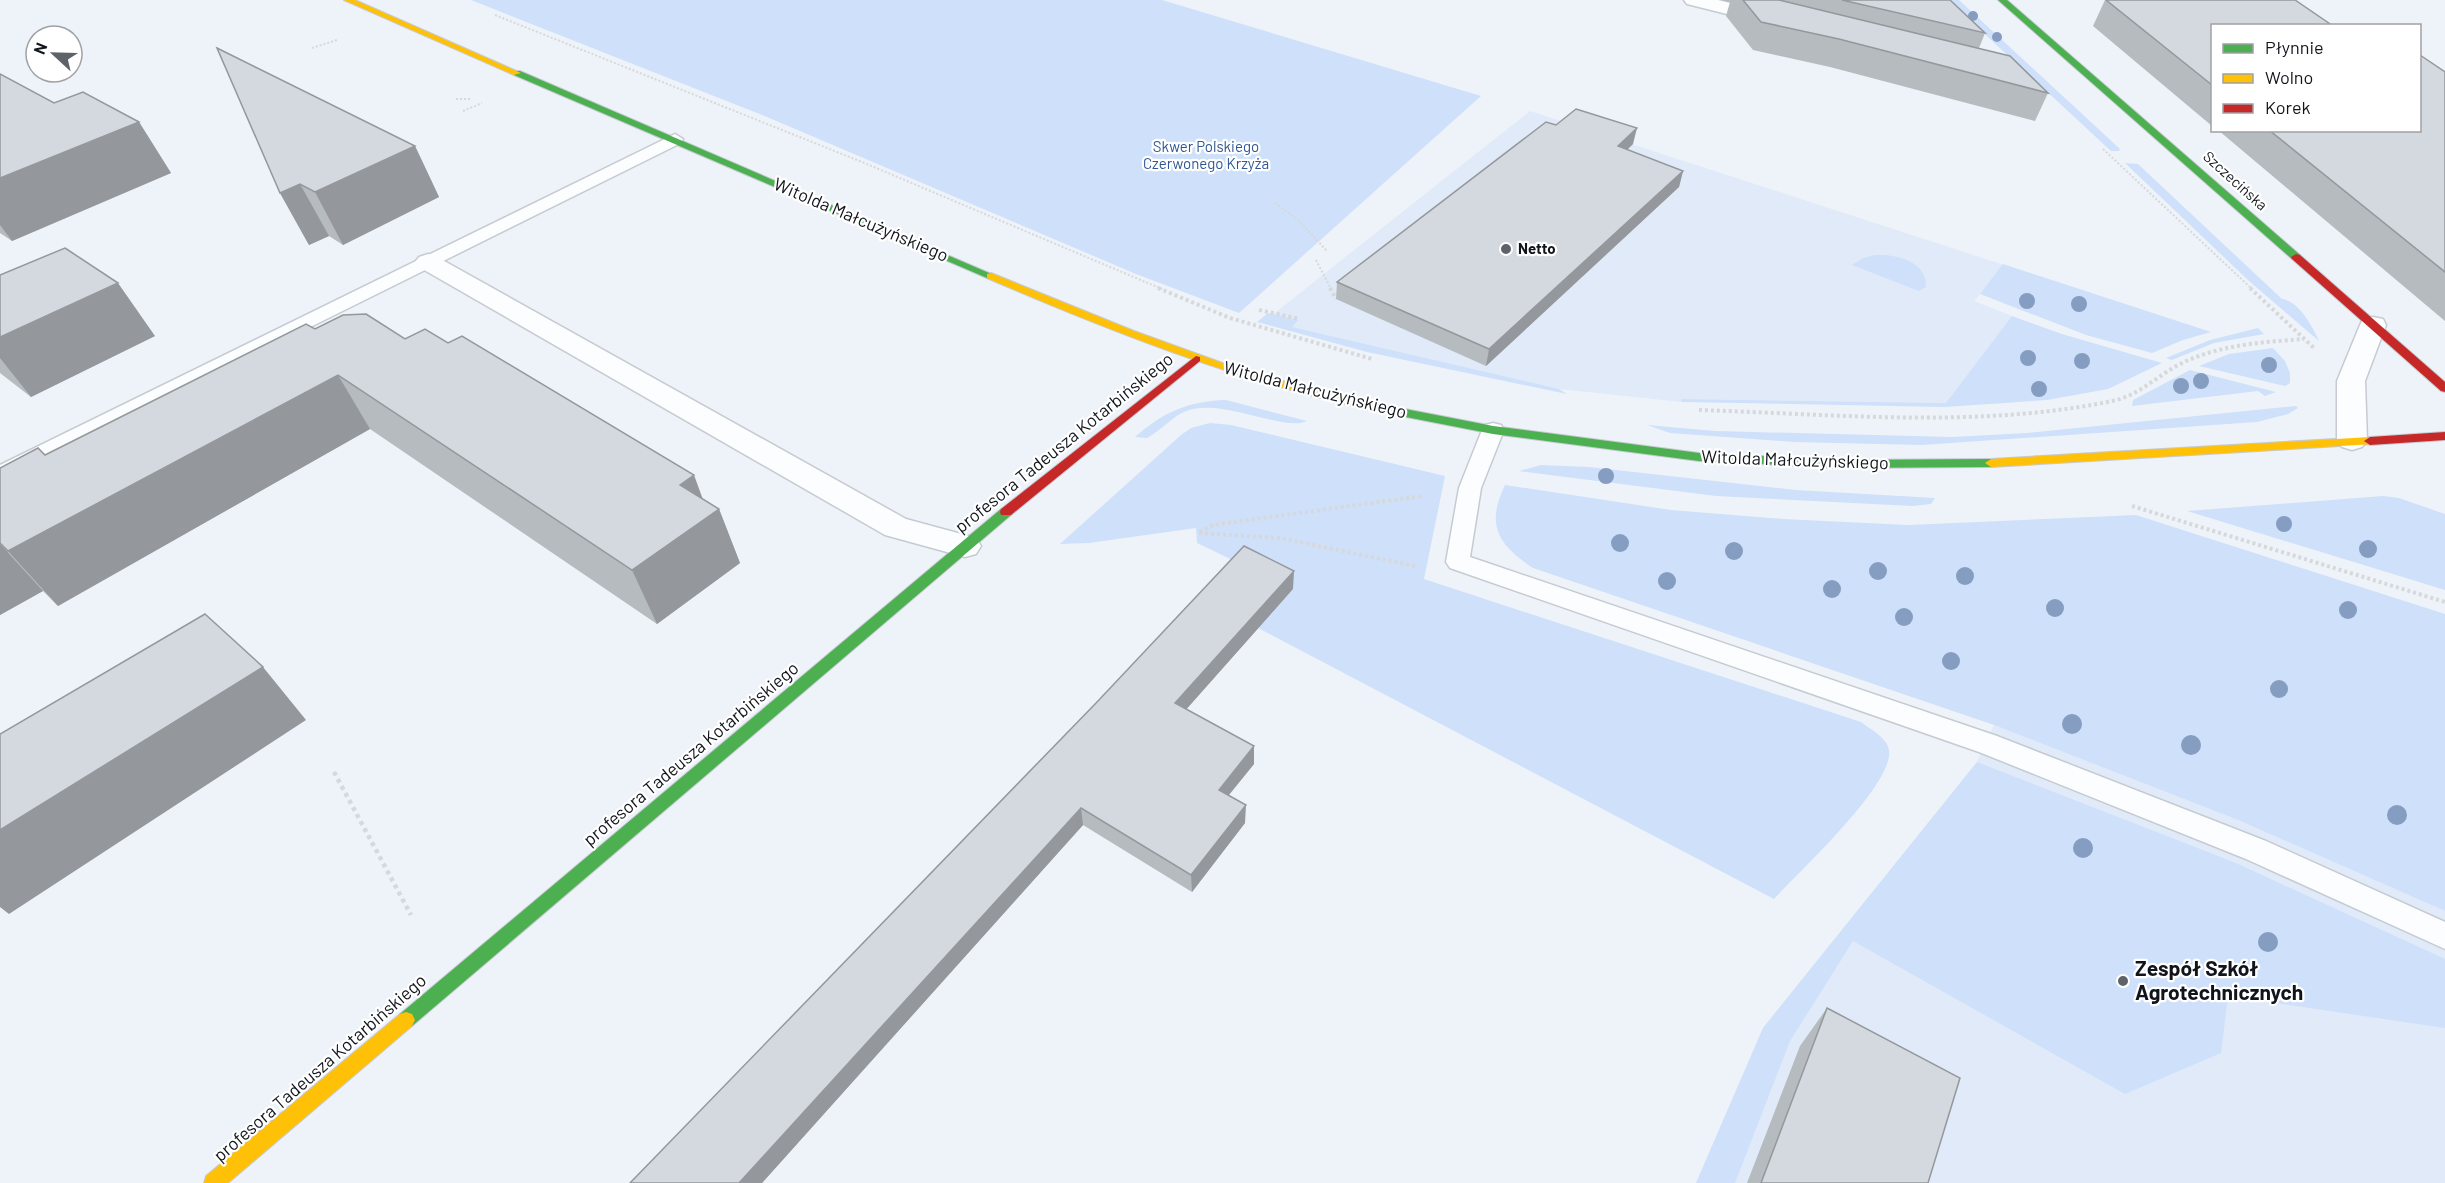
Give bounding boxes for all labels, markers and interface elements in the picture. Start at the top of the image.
north arrow [24,24,84,84]
legend [2211,24,2421,132]
text: Płynnie [2265,36,2324,58]
text: N [29,40,50,57]
text: Wolno [2265,66,2313,88]
text: Korek [2265,96,2311,118]
park label: Skwer Polskiego Czerwonego Krzyża [1143,137,1269,172]
street label: Szczecińska [2200,147,2271,214]
street label: Witolda Małcużyńskiego [771,172,952,266]
place label: Netto [1518,239,1556,257]
marker: Netto [1499,242,1513,256]
street label: profesora Tadeusza Kotarbińskiego [950,347,1177,537]
street label: Witolda Małcużyńskiego [1221,356,1409,422]
street label: Witolda Małcużyńskiego [1701,445,1889,473]
street label: profesora Tadeusza Kotarbińskiego [578,657,803,850]
place label: Zespół Szkół Agrotechnicznych [2135,955,2303,1004]
street label: profesora Tadeusza Kotarbińskiego [208,969,430,1166]
marker: Zespół Szkół Agrotechnicznych [2116,974,2130,988]

